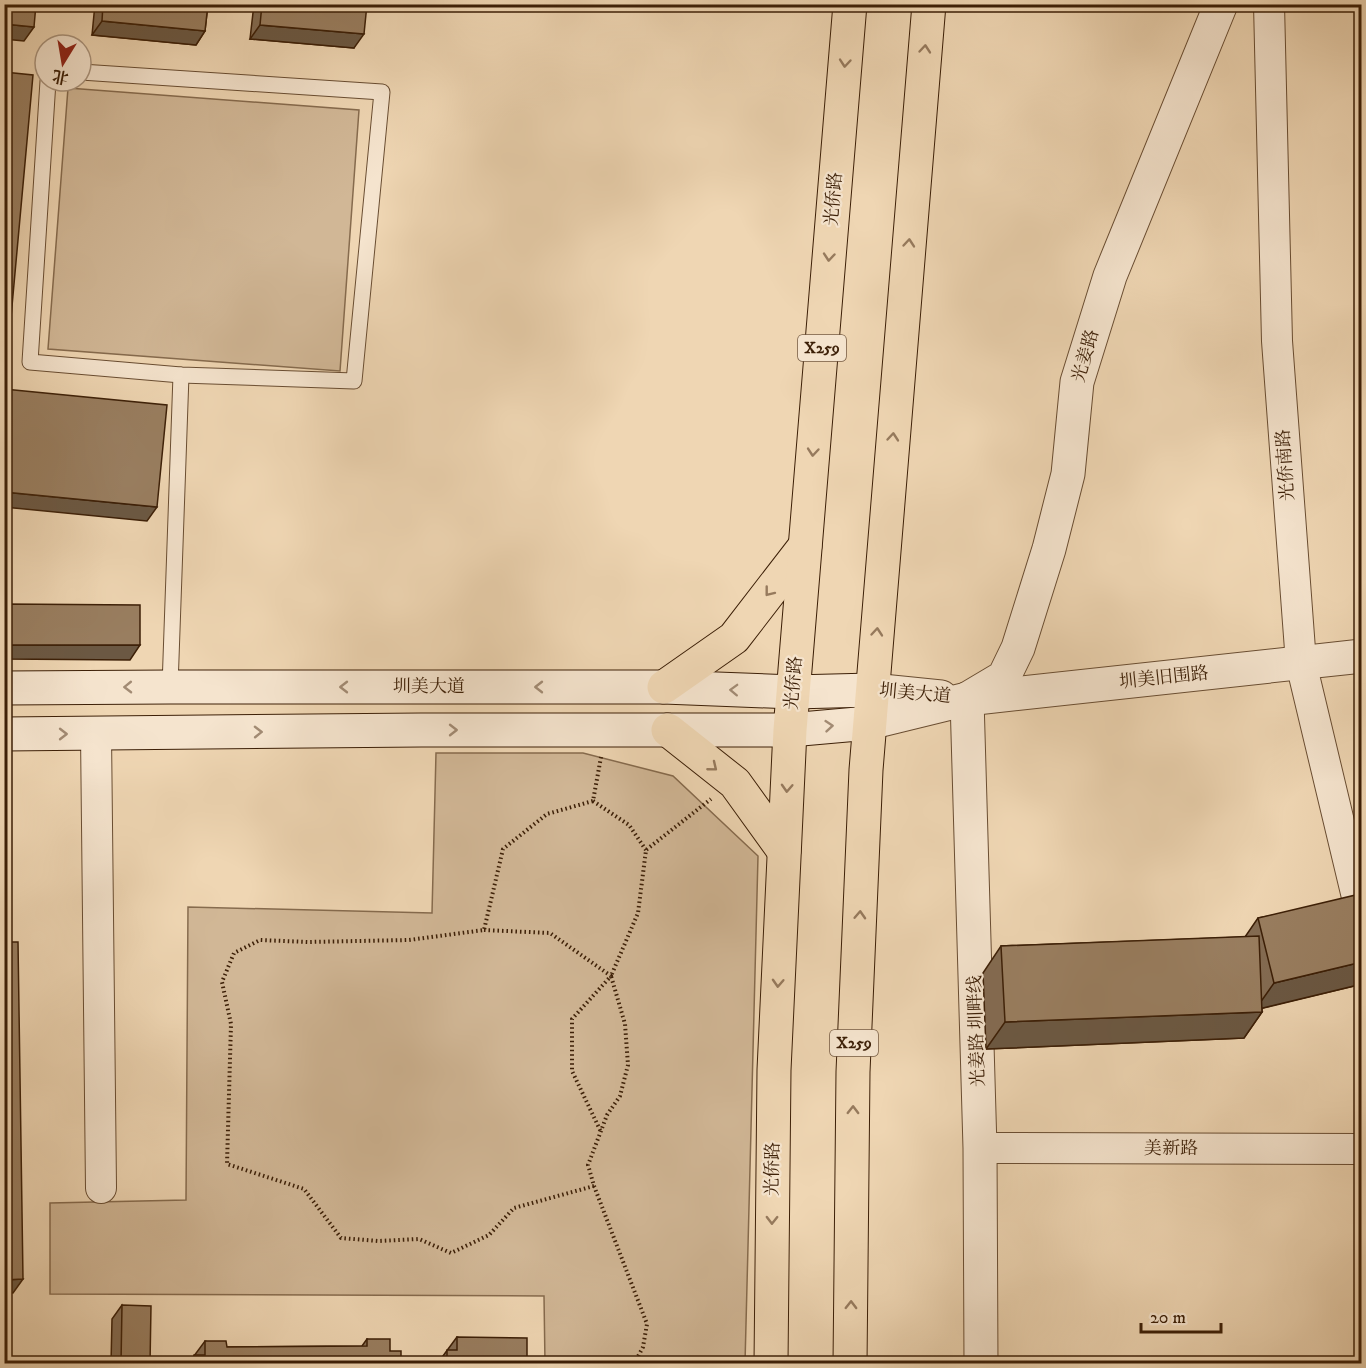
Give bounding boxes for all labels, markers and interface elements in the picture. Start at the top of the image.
north arrow [33,33,93,93]
one-way arrow [918,44,931,53]
one-way arrow [839,58,852,67]
text: 北 [51,65,70,88]
street label: 光侨路 [821,171,847,227]
one-way arrow [902,238,915,247]
one-way arrow [823,253,836,262]
street label: 光姜路 [1068,327,1104,385]
road number: X259 [798,335,846,361]
street label: 光侨南路 [1273,428,1299,502]
one-way arrow [886,433,899,442]
one-way arrow [807,447,820,456]
one-way arrow [766,585,777,596]
one-way arrow [870,627,883,636]
street label: 光侨路 [781,655,807,711]
street label: 圳美旧围路 [1118,662,1210,694]
street label: 圳美大道 [393,676,465,698]
street label: 圳美大道 [878,680,952,708]
one-way arrow [124,681,133,693]
one-way arrow [340,681,349,693]
one-way arrow [535,681,544,693]
one-way arrow [730,683,739,696]
one-way arrow [825,720,834,733]
one-way arrow [448,724,457,736]
one-way arrow [253,726,262,738]
one-way arrow [58,728,67,740]
one-way arrow [707,759,718,770]
one-way arrow [780,784,793,793]
one-way arrow [854,911,867,920]
street label: 光姜路 圳畔线 [964,975,990,1087]
one-way arrow [771,979,784,988]
road number: X259 [830,1030,878,1056]
one-way arrow [847,1106,859,1115]
street label: 美新路 [1144,1138,1198,1160]
street label: 光侨路 [762,1142,784,1196]
one-way arrow [766,1216,778,1225]
scale bar [1141,1296,1220,1334]
one-way arrow [845,1301,857,1310]
text: 20 m [1150,1307,1186,1329]

